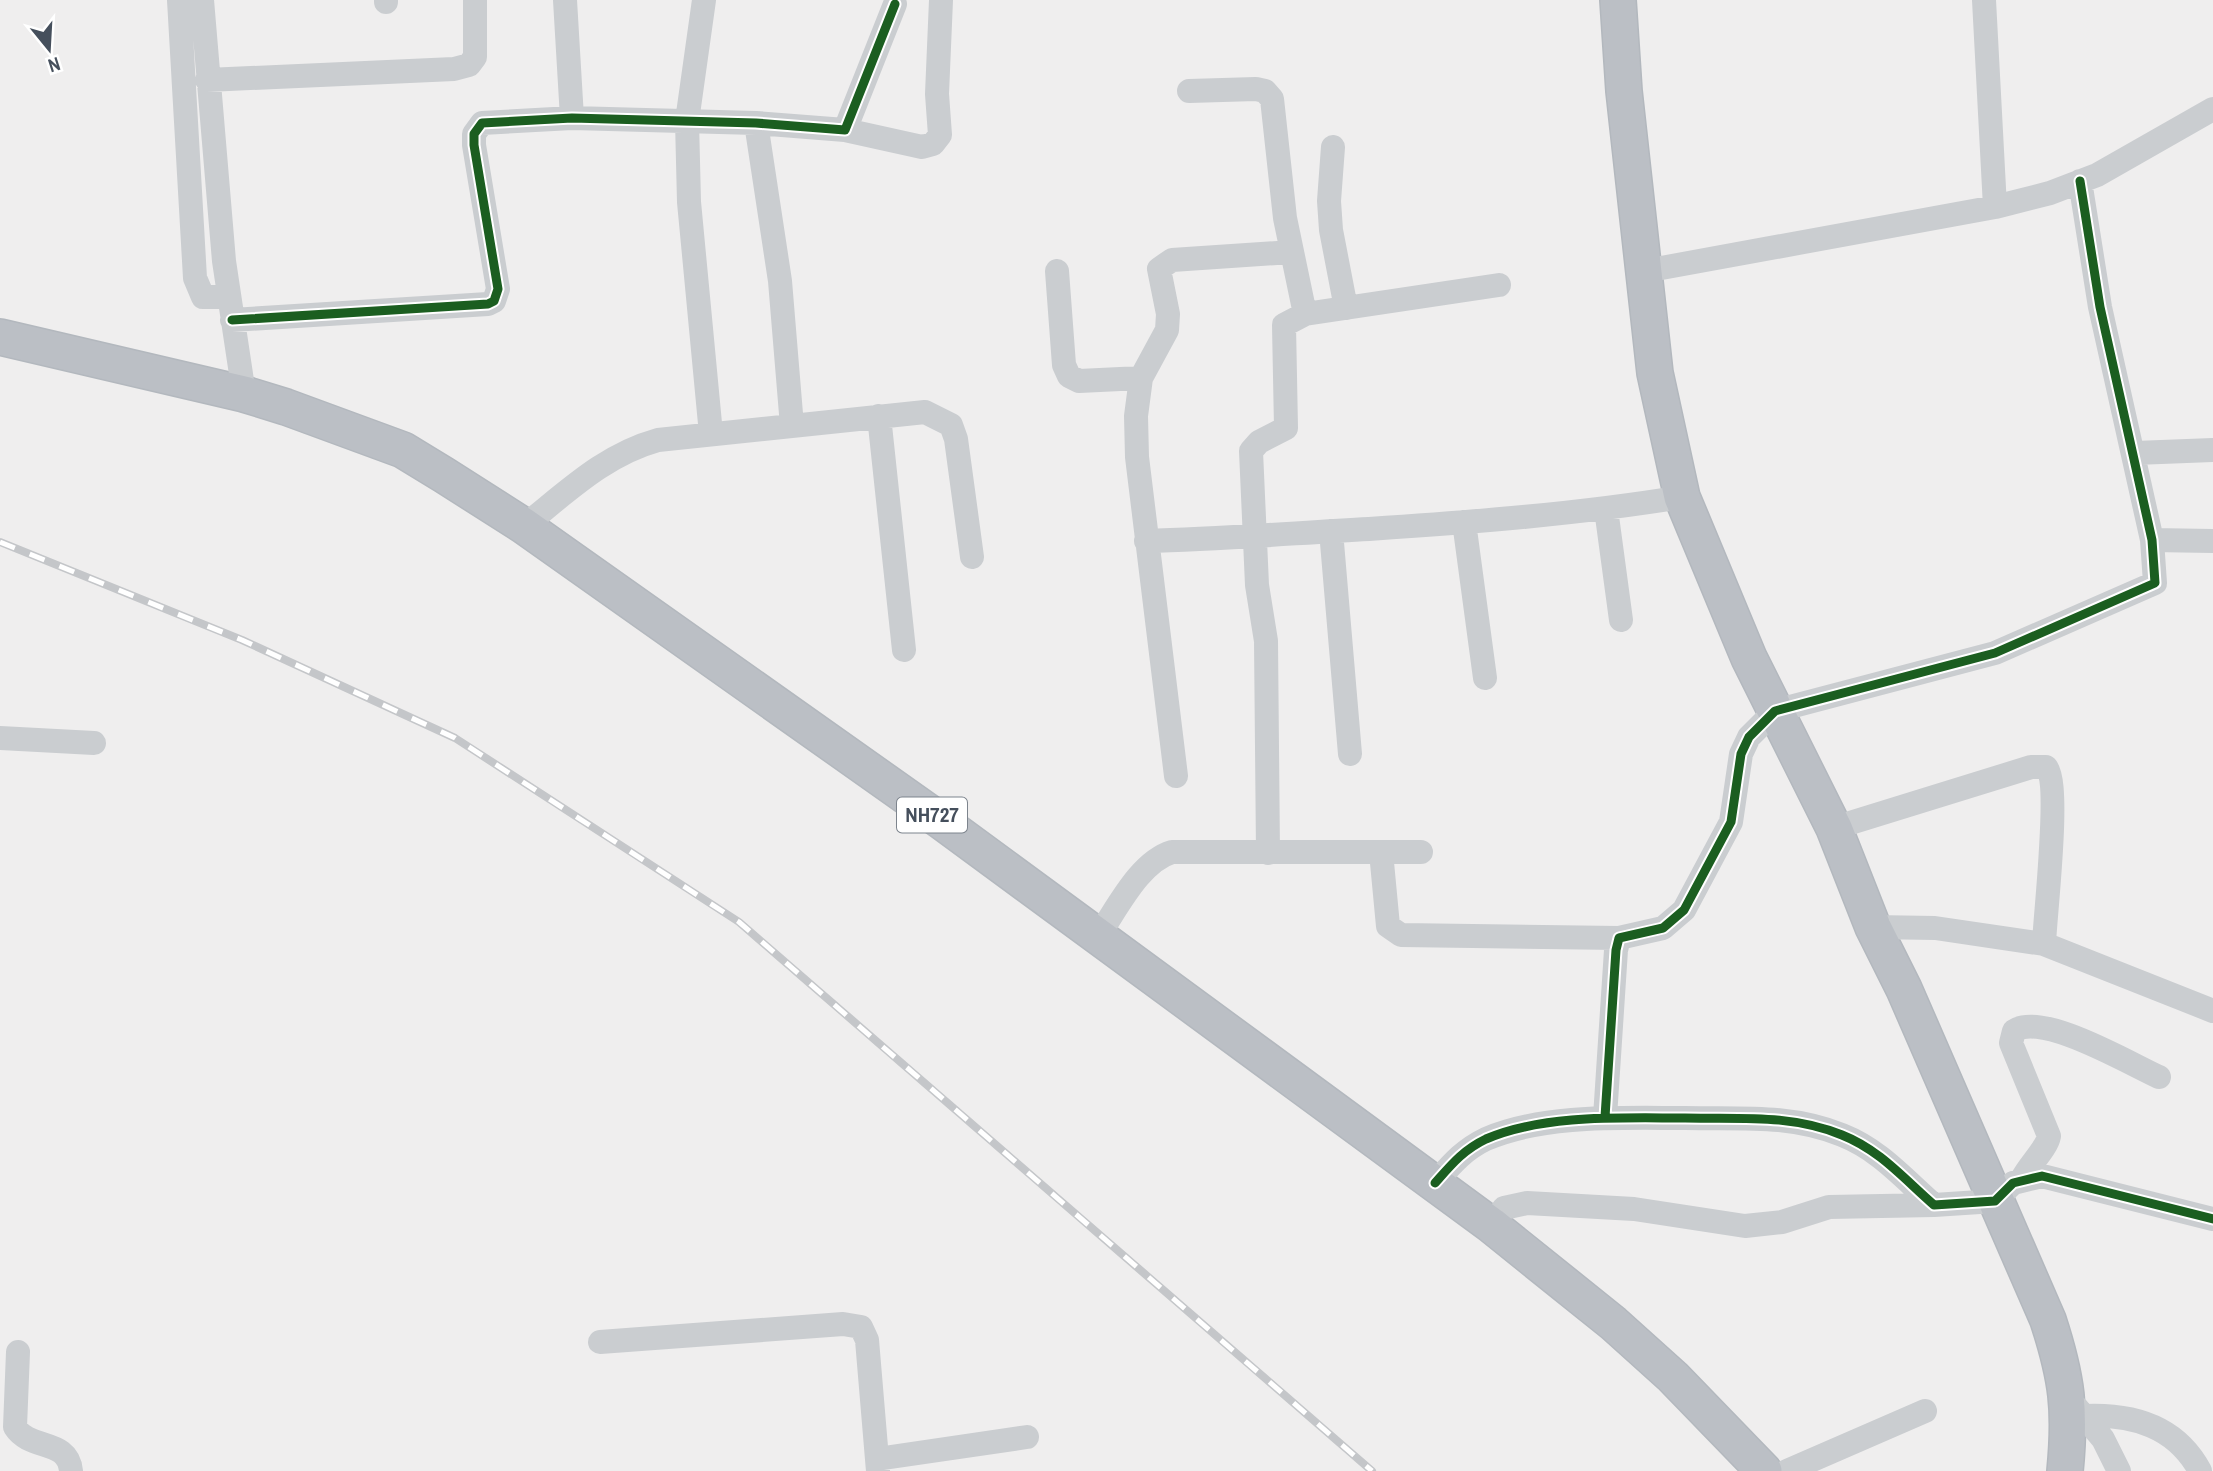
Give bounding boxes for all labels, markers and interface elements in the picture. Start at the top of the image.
north arrow [14,14,84,84]
text: N [45,51,64,79]
road number: NH727 [897,798,967,832]

